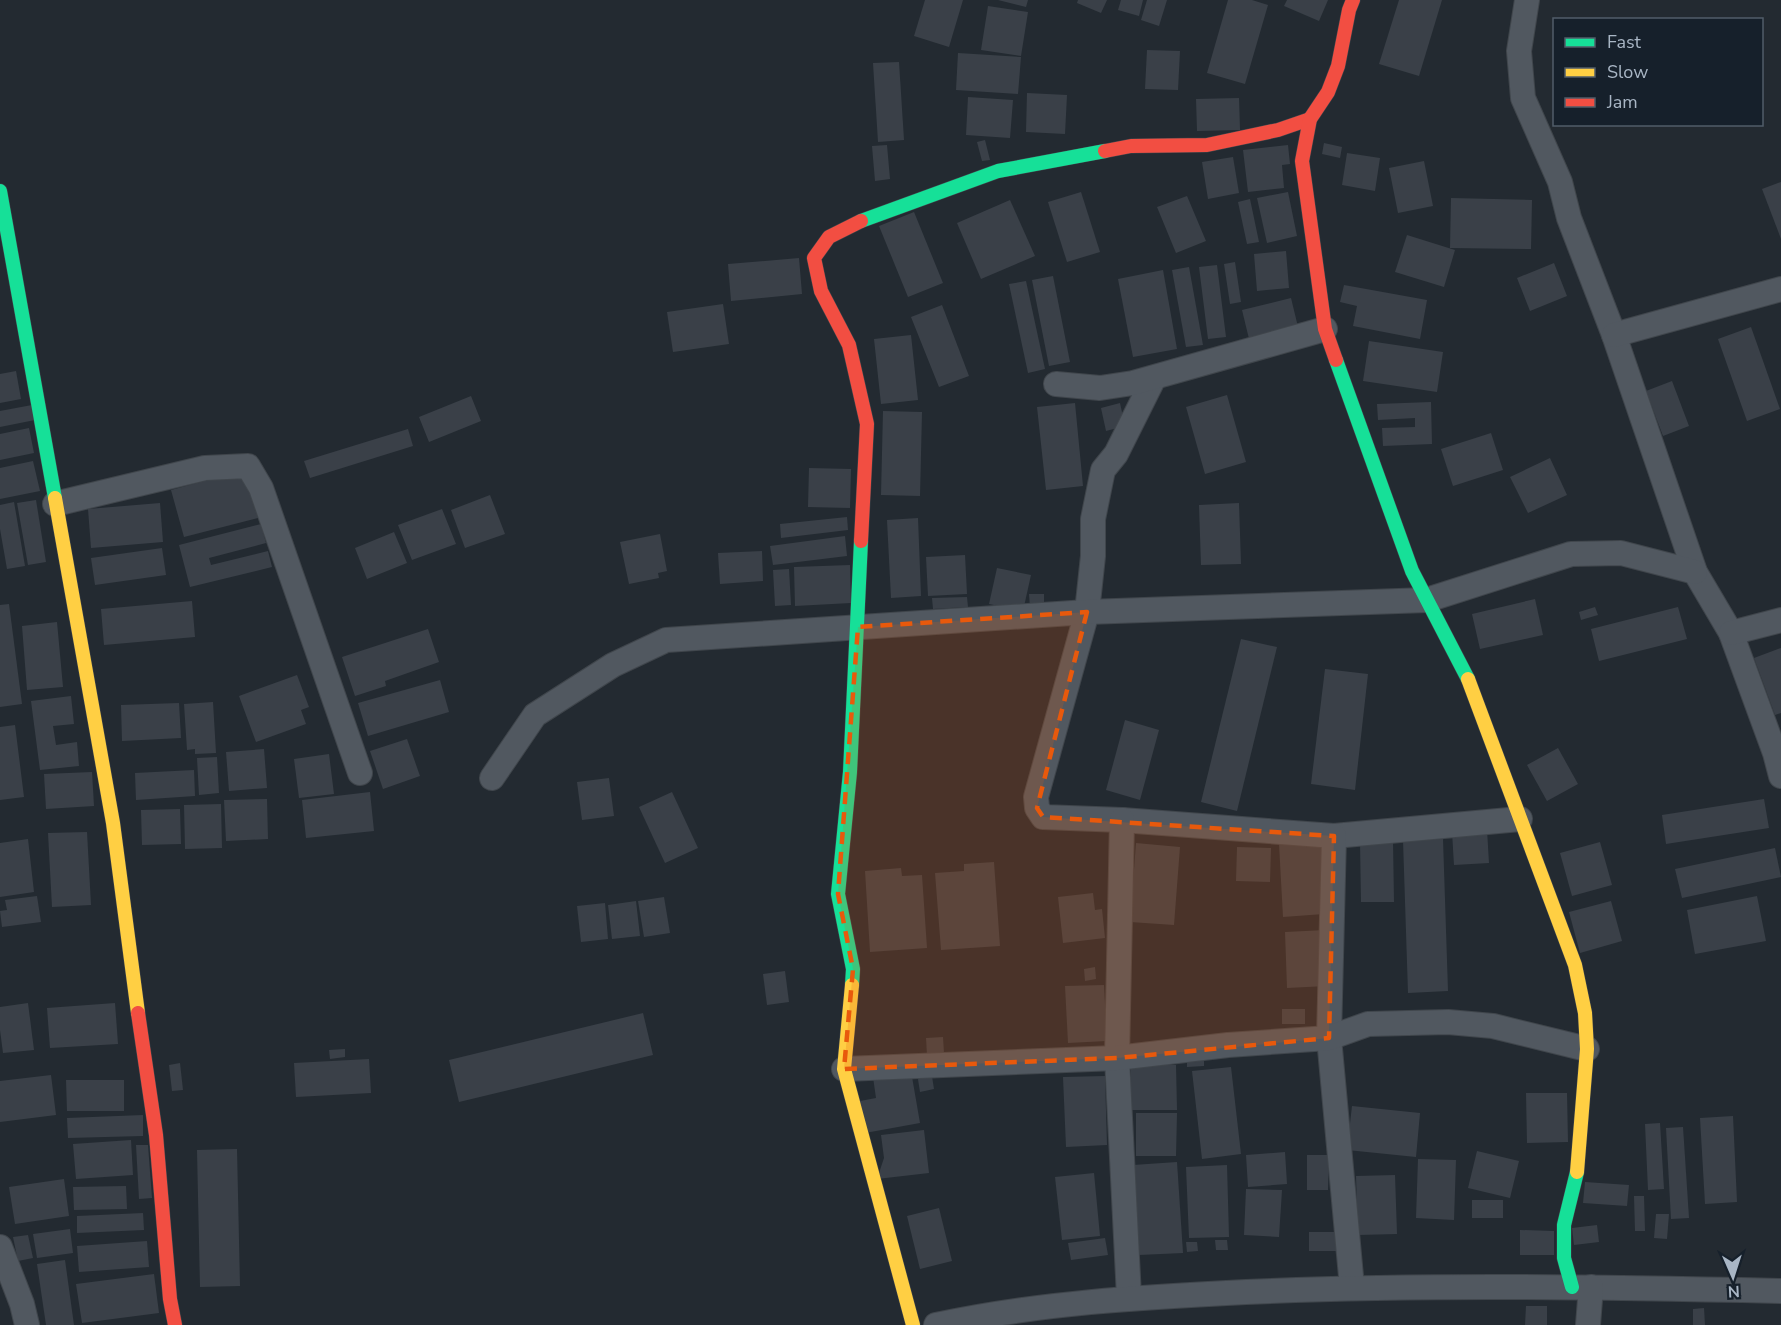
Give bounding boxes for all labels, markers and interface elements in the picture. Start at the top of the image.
legend [1553,18,1763,126]
text: Fast [1607,30,1642,54]
text: Slow [1607,60,1648,84]
text: Jam [1606,90,1638,114]
north arrow [1703,1247,1763,1307]
text: N [1727,1280,1740,1302]

